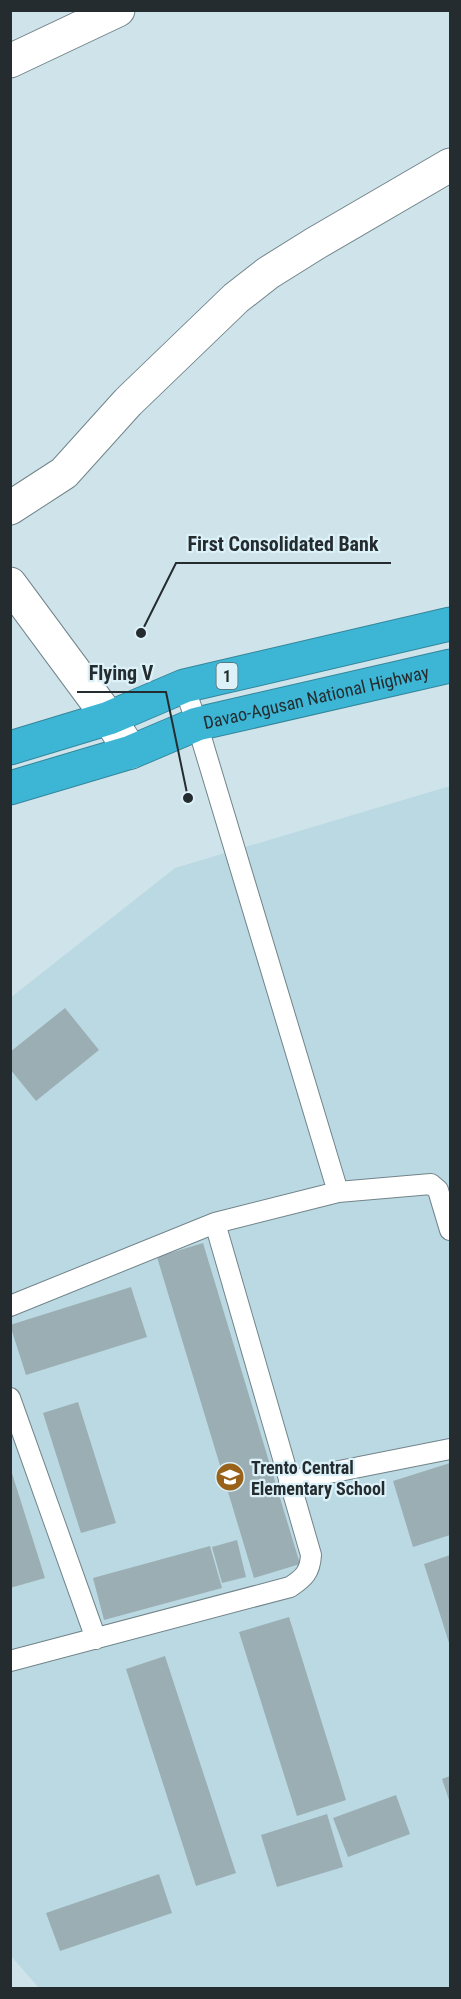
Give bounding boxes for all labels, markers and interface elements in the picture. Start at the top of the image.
callout: First Consolidated Bank [176,525,391,563]
text: First Consolidated Bank [188,532,379,556]
callout: Flying V [77,654,166,692]
text: Flying V [89,661,154,685]
street label: Davao-Agusan National Highway [201,661,431,733]
road number: 1 [216,663,238,689]
place label: Trento Central Elementary School [251,1457,385,1499]
school or university icon: Trento Central Elementary School [214,1461,246,1493]

